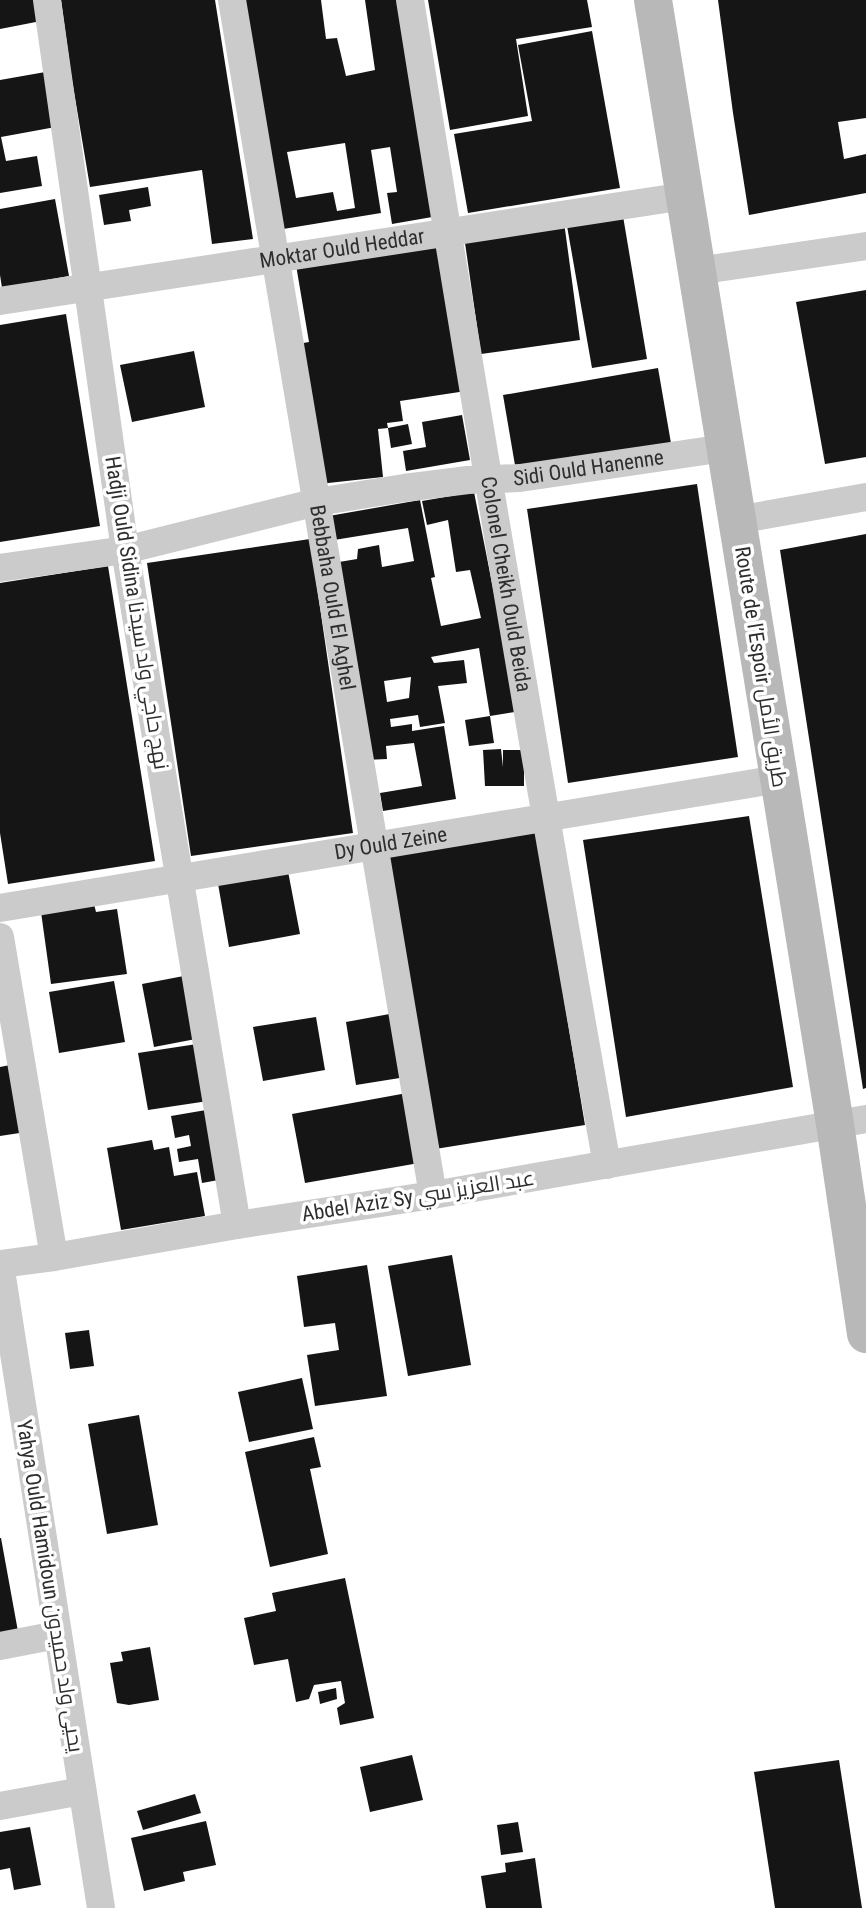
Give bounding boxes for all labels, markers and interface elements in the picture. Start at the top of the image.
street label: Moktar Ould Heddar [258,224,426,273]
street label: Sidi Ould Hanenne [513,445,665,490]
street label: Hadji Ould Sidina نهج حاجي ولد سيدنا [96,455,174,772]
street label: Colonel Cheikh Ould Beida [476,475,536,694]
street label: Bebbaha Ould El Aghel [305,503,360,692]
street label: Route de l’Espoir طريق الأمل [729,545,792,789]
street label: Dy Ould Zeine [333,822,449,864]
street label: Abdel Aziz Sy عبد العزيز سي [300,1166,536,1229]
street label: Yahya Ould Hamidoun يحيى ولد حميدون [11,1418,88,1755]

